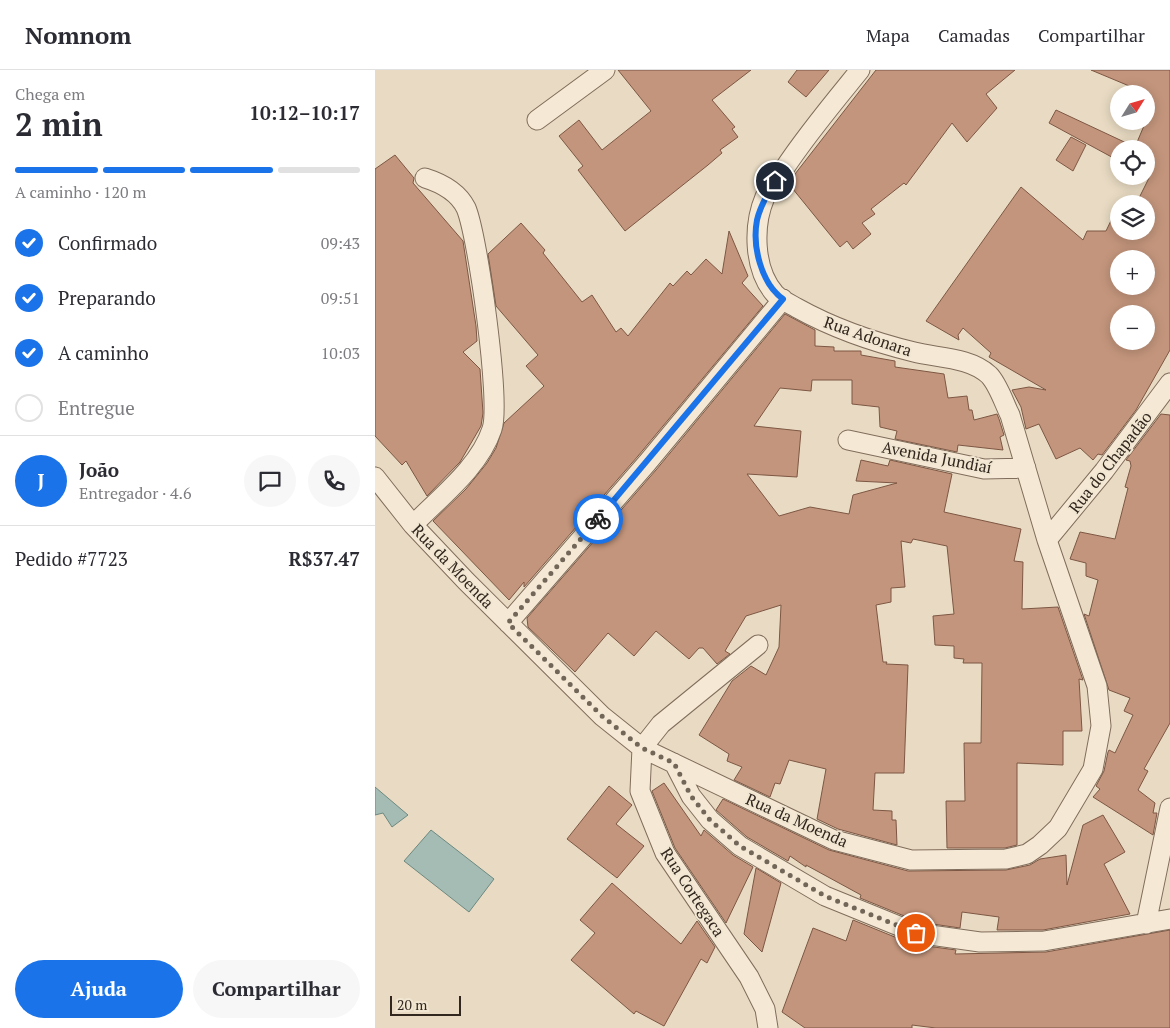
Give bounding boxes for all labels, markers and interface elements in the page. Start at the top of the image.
text: Nomnom [25,19,132,51]
text: Mapa [866,23,910,47]
text: Camadas [938,23,1010,47]
text: Compartilhar [1038,23,1145,47]
text: Chega em [15,83,85,105]
north arrow [1110,85,1155,130]
map controls [1110,85,1155,350]
text: 10:12–10:17 [249,100,360,125]
text: 2 min [15,103,103,145]
button: locate [1110,140,1155,185]
pin [754,160,796,202]
icon: home [761,167,789,195]
text: A caminho · 120 m [15,181,146,203]
button: layers [1110,195,1155,240]
icon: check [15,229,43,257]
text: Confirmado [58,230,157,255]
text: 09:43 [321,232,360,254]
button: + [1110,250,1155,295]
icon: check [15,284,43,312]
text: Preparando [58,285,156,310]
text: 09:51 [321,287,360,309]
button: − [1110,305,1155,350]
street label: Rua Adonara [821,311,915,361]
icon: check [15,339,43,367]
text: A caminho [58,340,149,365]
text: 10:03 [321,342,360,364]
text: Entregue [58,395,135,420]
street label: Rua do Chapadão [1063,406,1157,518]
street label: Avenida Jundiaí [880,436,994,478]
button: chat [244,455,296,507]
button: phone [308,455,360,507]
text: João [79,457,119,482]
text: J [38,468,44,493]
text: Entregador · 4.6 [79,482,191,504]
courier [573,494,623,544]
icon: bike [584,505,612,533]
street label: Rua da Moenda [407,519,499,613]
text: Pedido #7723 [15,546,128,571]
text: R$37.47 [288,546,360,571]
street label: Rua da Moenda [743,788,851,852]
street label: Rua Cortegaca [656,843,730,941]
pin [895,912,937,954]
icon: bag [902,919,930,947]
button: Ajuda [15,960,183,1018]
button: Compartilhar [193,960,360,1018]
scale bar [390,993,461,1016]
text: 20 m [397,995,427,1014]

